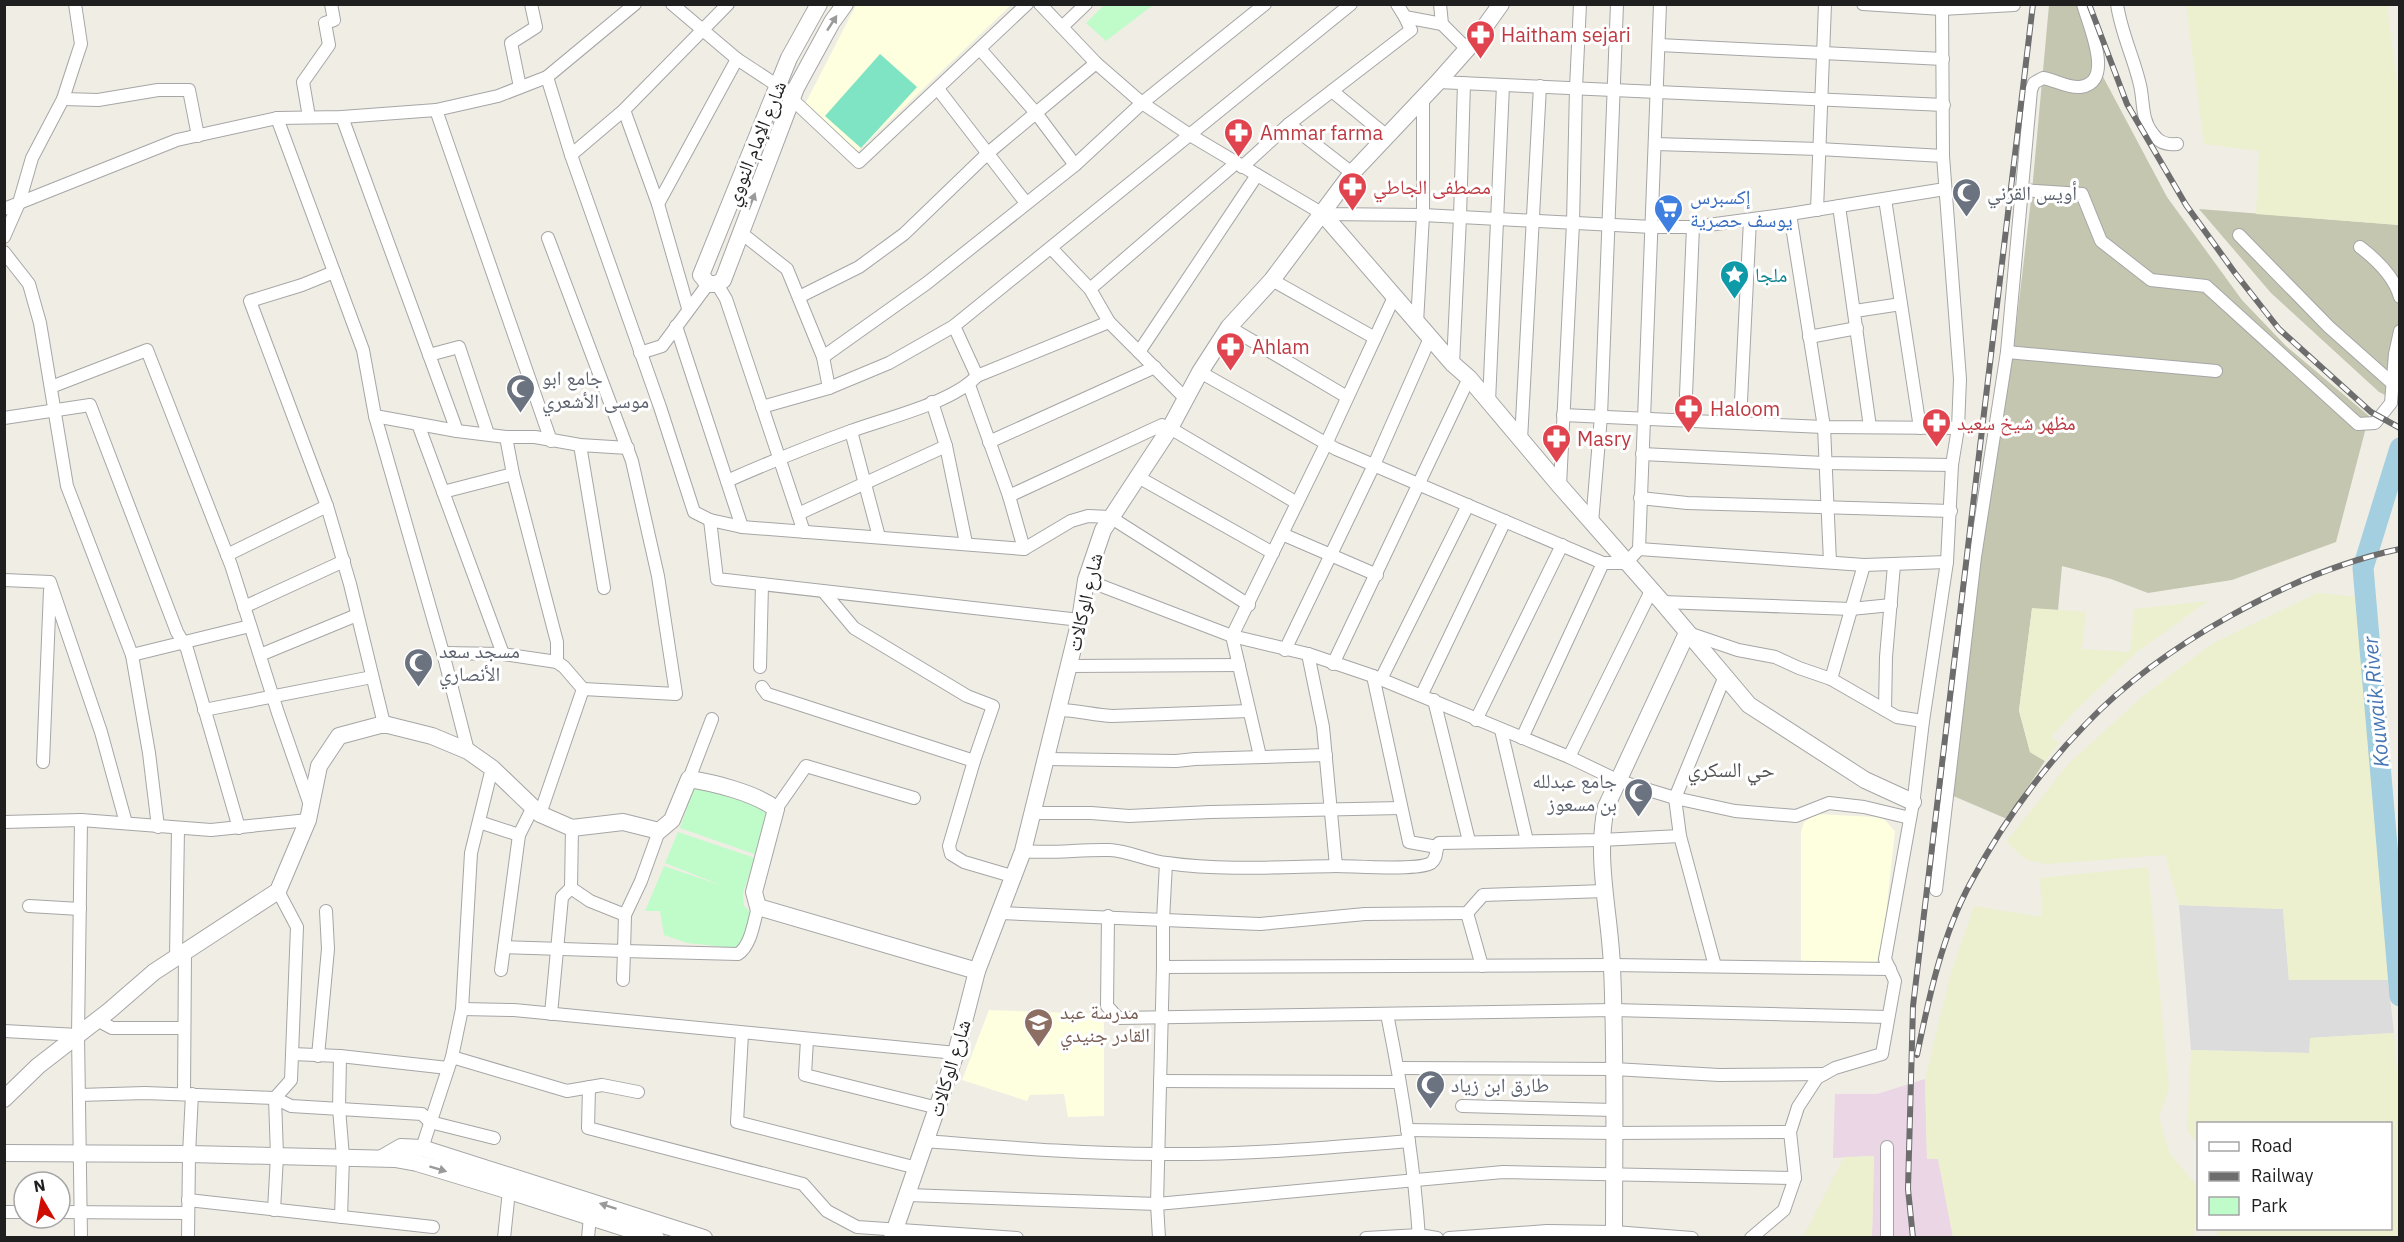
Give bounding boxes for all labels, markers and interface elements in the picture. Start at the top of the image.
one-way arrow [826,15,837,31]
pharmacy icon: Haitham sejari [1464,18,1496,60]
place label: Haitham sejari [1501,21,1631,48]
street label: شارع الإمام النووي [718,77,795,211]
pharmacy icon: Ammar farma [1223,116,1255,158]
place label: Ammar farma [1260,119,1383,146]
pharmacy icon: مصطفى الجاطي [1336,170,1368,212]
place label: مصطفى الجاطي [1373,173,1491,203]
mosque icon: أويس القرني [1950,176,1982,218]
place label: أويس القرني [1987,179,2077,209]
place label: إكسبرس يوسف حصرية [1690,183,1793,233]
one-way arrow [747,191,757,209]
supermarket icon: إكسبرس يوسف حصرية [1653,192,1685,234]
place icon: ملجا [1718,258,1750,300]
place label: ملجا [1755,261,1787,288]
pharmacy icon: Ahlam [1215,330,1247,372]
place label: Ahlam [1252,333,1310,360]
place label: جامع ابو موسى الأشعري [542,364,649,417]
mosque icon: جامع ابو موسى الأشعري [505,372,537,414]
pharmacy icon: Haloom [1673,392,1705,434]
place label: Haloom [1710,395,1780,422]
pharmacy icon: مظهر شيخ سعيد [1920,406,1952,448]
place label: مظهر شيخ سعيد [1957,409,2076,436]
pharmacy icon: Masry [1540,422,1572,464]
place label: Masry [1577,425,1631,452]
street label: شارع الوكالات [1060,550,1108,654]
water label: Kouwaik River [2355,634,2395,769]
place label: مسجد سعد الأنصاري [439,637,520,690]
mosque icon: مسجد سعد الأنصاري [402,646,434,688]
district label: حي السكري [1687,755,1775,786]
place label: جامع عبدلله بن مسعوز [1532,767,1617,817]
mosque icon: جامع عبدلله بن مسعوز [1622,776,1654,818]
place label: مدرسة عبد القادر جنيدي [1060,998,1150,1051]
school or university icon: مدرسة عبد القادر جنيدي [1023,1006,1055,1048]
street label: شارع الوكالات [921,1016,977,1120]
mosque icon: طارق ابن زياد [1414,1068,1446,1110]
place label: طارق ابن زياد [1451,1071,1549,1098]
legend [2197,1122,2392,1230]
text: Road [2251,1134,2292,1157]
text: Railway [2251,1164,2313,1187]
one-way arrow [429,1165,447,1174]
north arrow [12,1170,72,1230]
text: N [32,1174,47,1196]
text: Park [2251,1194,2288,1217]
one-way arrow [599,1201,617,1210]

